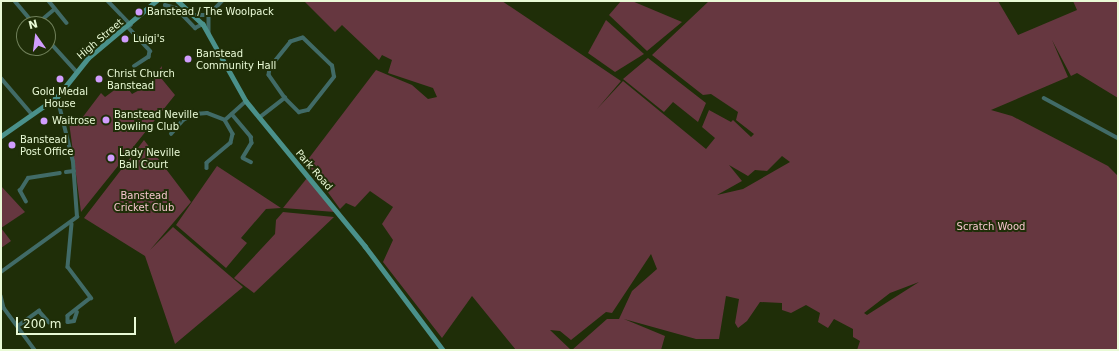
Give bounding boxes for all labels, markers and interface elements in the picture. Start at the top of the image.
place label: Banstead / The Woolpack [147,6,274,18]
marker: Banstead / The Woolpack [134,7,144,17]
north arrow [16,16,56,56]
street label: High Street [74,16,126,62]
text: N [27,17,39,32]
place label: Luigi's [133,33,165,45]
marker: Luigi's [120,34,130,44]
place label: Banstead Community Hall [196,47,276,70]
marker: Banstead Community Hall [183,54,193,64]
place label: Christ Church Banstead [107,67,175,90]
marker: Gold Medal House [55,74,65,84]
marker: Christ Church Banstead [94,74,104,84]
place label: Gold Medal House [32,85,88,108]
place label: Banstead Neville Bowling Club [114,108,198,132]
place label: Waitrose [52,115,95,127]
marker: Banstead Neville Bowling Club [101,115,111,125]
marker: Waitrose [39,116,49,126]
place label: Banstead Post Office [20,133,73,156]
marker: Banstead Post Office [7,140,17,150]
place label: Lady Neville Ball Court [119,146,180,170]
street label: Park Road [293,147,335,193]
marker: Lady Neville Ball Court [106,153,116,163]
park label: Banstead Cricket Club [114,189,174,212]
park label: Scratch Wood [957,221,1025,233]
scale bar [18,309,138,335]
text: 200 m [23,317,61,331]

